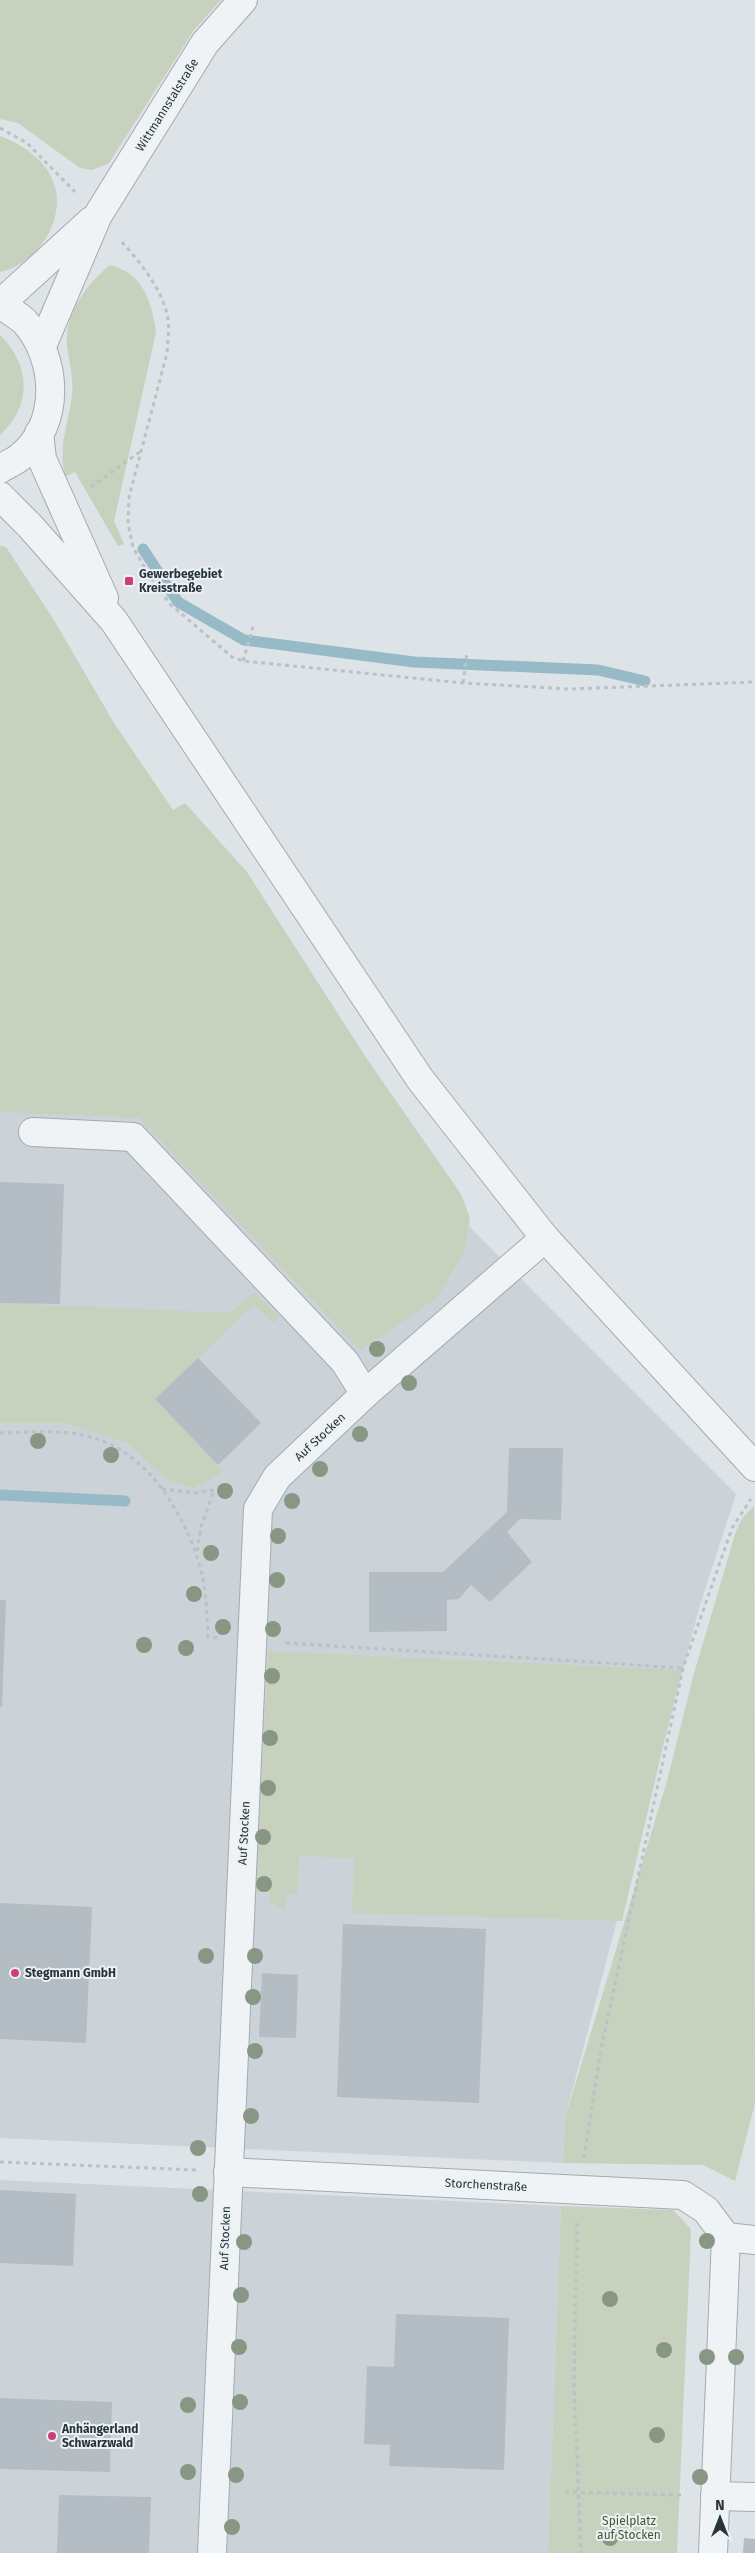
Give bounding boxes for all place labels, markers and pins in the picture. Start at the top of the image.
place label: Gewerbegebiet Kreisstraße [139,567,223,595]
marker: Gewerbegebiet Kreisstraße [123,575,135,587]
place label: Stegmann GmbH [25,1966,116,1980]
marker: Stegmann GmbH [9,1967,21,1979]
place label: Anhängerland Schwarzwald [61,2422,138,2450]
marker: Anhängerland Schwarzwald [46,2430,58,2442]

